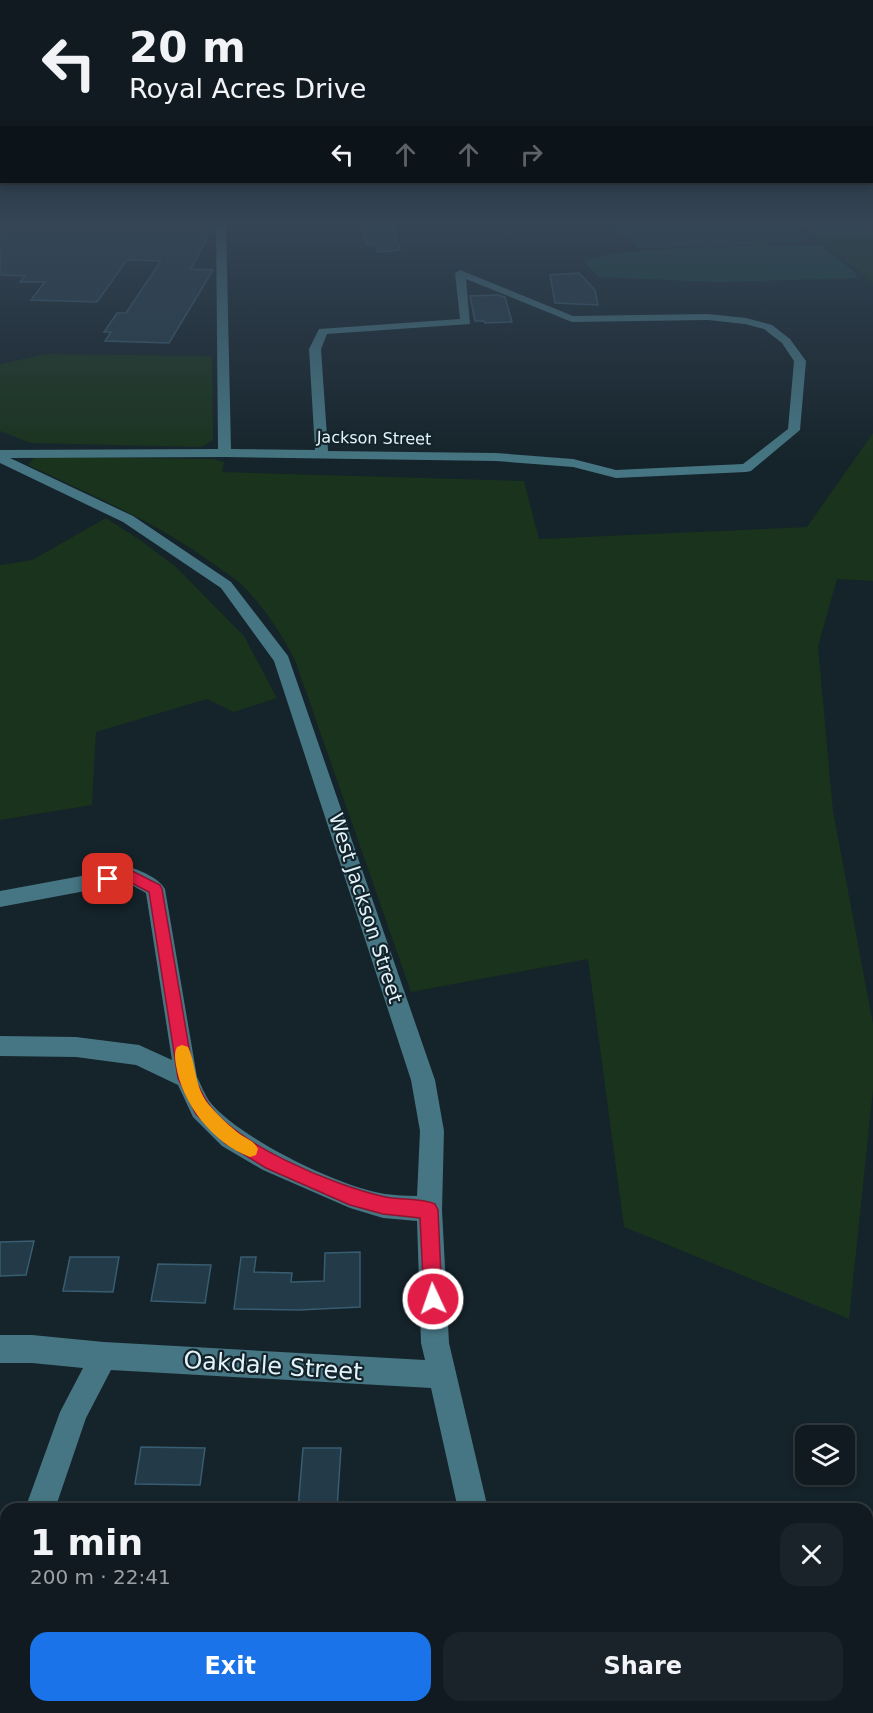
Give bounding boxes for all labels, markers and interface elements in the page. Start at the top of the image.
text: 20 m [129,23,246,72]
icon: left [30,24,108,102]
text: Royal Acres Drive [129,73,366,104]
icon: left [326,138,359,171]
icon: ahead [389,138,422,171]
icon: ahead [452,138,485,171]
icon: right [515,138,548,171]
street label: Jackson Street [316,427,431,448]
street label: West Jackson Street [324,810,408,1006]
pin [82,853,133,904]
icon: arrive [91,862,124,895]
position arrow [401,1267,465,1331]
street label: Oakdale Street [183,1346,363,1386]
map controls [795,1425,855,1485]
button: layers [795,1425,855,1485]
text: 1 min [30,1522,143,1563]
button: close [780,1523,843,1586]
text: 200 m · 22:41 [30,1565,171,1589]
button: Exit [30,1632,431,1701]
button: Share [443,1632,843,1701]

